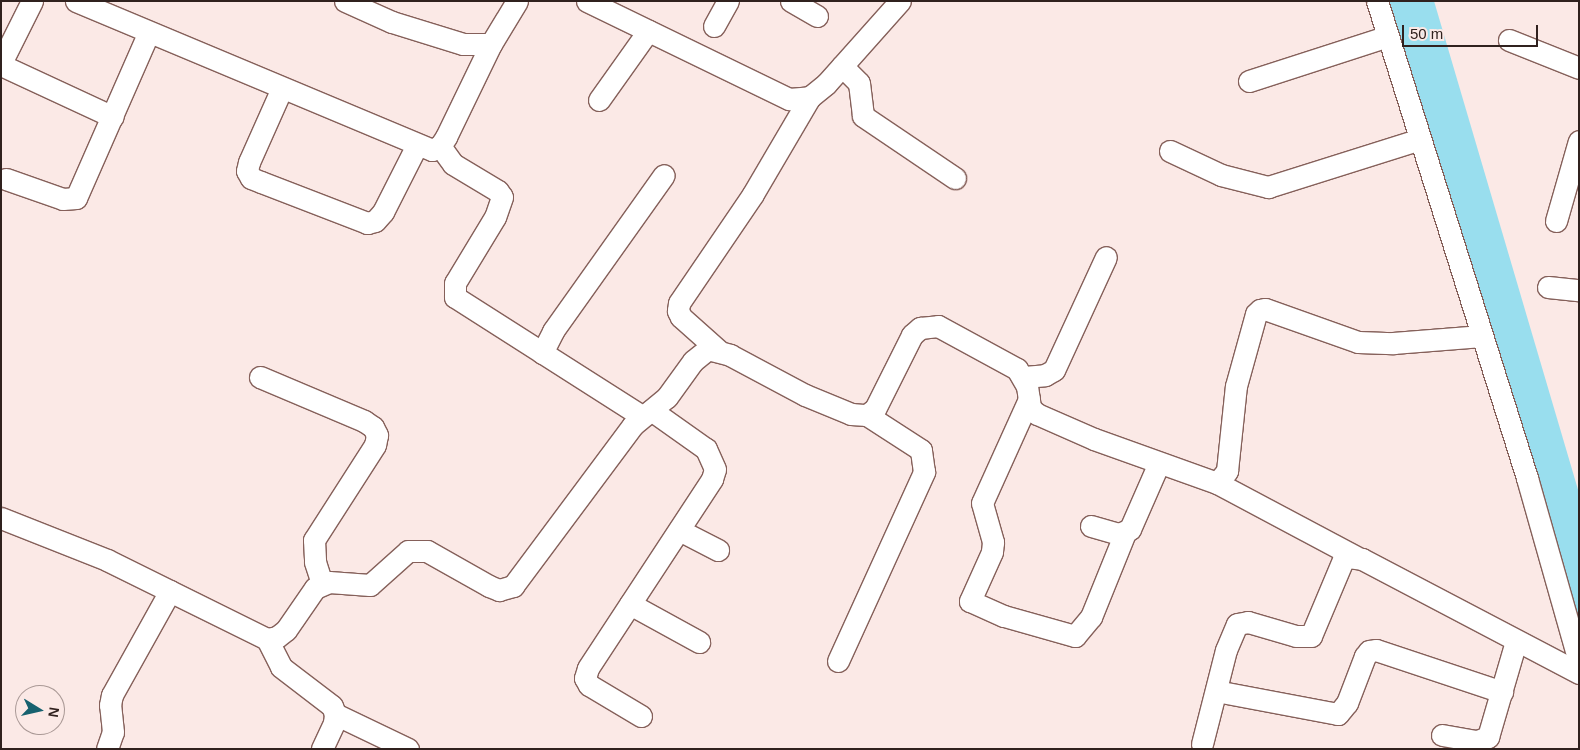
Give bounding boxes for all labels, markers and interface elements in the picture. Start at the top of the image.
scale bar [1405,15,1541,47]
text: 50 m [1410,25,1443,42]
north arrow [15,685,65,735]
text: N [45,706,63,718]

